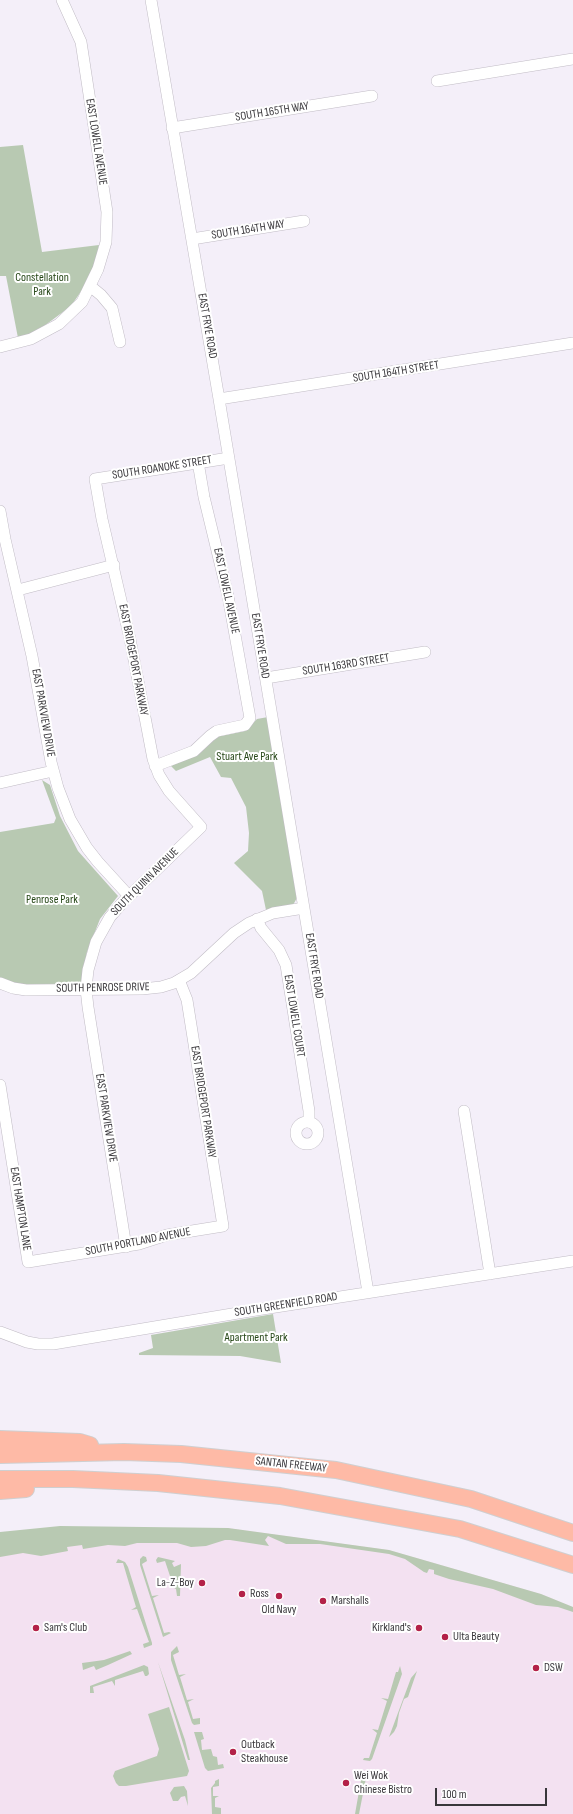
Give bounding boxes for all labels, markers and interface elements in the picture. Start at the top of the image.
street label: EAST LOWELL AVENUE [82,98,110,186]
street label: SOUTH 165TH WAY [234,99,310,125]
street label: SOUTH 164TH WAY [210,217,286,243]
park label: Constellation Park [15,271,69,299]
street label: EAST FRYE ROAD [194,292,220,360]
street label: SOUTH 164TH STREET [352,358,440,386]
street label: SOUTH ROANOKE STREET [111,453,213,483]
street label: EAST LOWELL AVENUE [210,547,242,635]
street label: EAST BRIDGEPORT PARKWAY [115,603,151,717]
street label: EAST FRYE ROAD [248,612,272,680]
street label: SOUTH 163RD STREET [301,651,391,679]
street label: EAST PARKVIEW DRIVE [28,668,58,758]
park label: Stuart Ave Park [216,750,278,764]
street label: SOUTH QUINN AVENUE [108,845,182,919]
park label: Penrose Park [26,893,78,907]
street label: EAST FRYE ROAD [302,932,326,1000]
street label: EAST LOWELL COURT [280,974,308,1058]
street label: SOUTH PENROSE DRIVE [56,980,150,996]
street label: EAST BRIDGEPORT PARKWAY [187,1045,219,1159]
street label: EAST PARKVIEW DRIVE [92,1073,120,1163]
street label: EAST HAMPTON LANE [6,1166,34,1252]
street label: SOUTH PORTLAND AVENUE [84,1225,192,1259]
street label: SOUTH GREENFIELD ROAD [233,1290,339,1320]
park label: Apartment Park [224,1331,288,1345]
street label: SANTAN FREEWAY [255,1454,327,1476]
place label: La-Z-Boy [157,1576,194,1590]
marker: La-Z-Boy [197,1578,207,1588]
place label: Ross [250,1587,269,1601]
marker: Ross [237,1589,247,1599]
marker: Old Navy [274,1591,284,1601]
place label: Marshalls [331,1594,369,1608]
marker: Marshalls [318,1596,328,1606]
place label: Old Navy [262,1603,296,1617]
place label: Sam's Club [44,1621,87,1635]
place label: Kirkland's [372,1621,411,1635]
marker: Sam's Club [31,1623,41,1633]
marker: Kirkland's [414,1623,424,1633]
place label: Ulta Beauty [453,1630,499,1644]
marker: Ulta Beauty [440,1632,450,1642]
place label: DSW [544,1661,563,1675]
marker: DSW [531,1663,541,1673]
place label: Outback Steakhouse [241,1738,288,1766]
marker: Outback Steakhouse [228,1747,238,1757]
place label: Wei Wok Chinese Bistro [354,1769,412,1797]
marker: Wei Wok Chinese Bistro [341,1778,351,1788]
scale bar [437,1780,549,1806]
text: 100 m [442,1787,467,1802]

